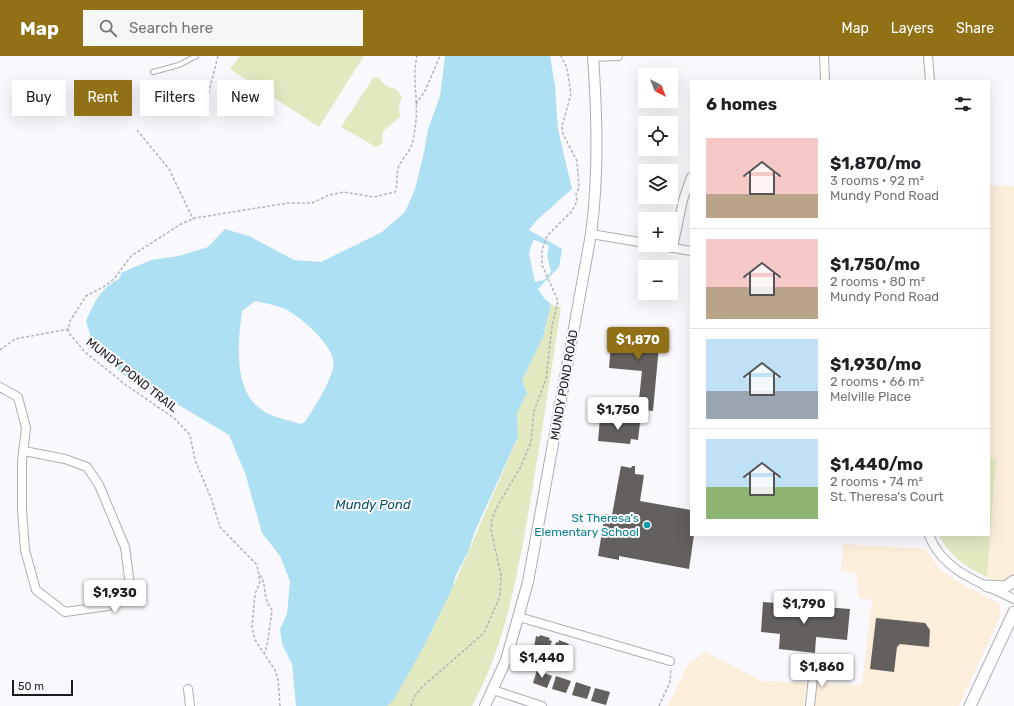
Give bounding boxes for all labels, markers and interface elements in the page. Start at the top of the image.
search box [83,10,363,46]
text: Map [20,17,59,40]
icon: search [97,17,119,39]
text: Search here [129,19,213,37]
text: Map [842,20,869,37]
text: Layers [891,20,934,37]
text: Share [956,20,994,37]
north arrow [638,68,678,108]
map controls [638,68,678,300]
chip: Buy [12,80,66,116]
chip: Rent [74,80,132,116]
chip: Filters [140,80,209,116]
chip: New [217,80,274,116]
icon: filters [952,93,974,115]
text: 6 homes [706,94,777,114]
button: locate [638,116,678,156]
text: $1,870/mo [830,153,921,173]
icon: home [738,154,786,202]
button: layers [638,164,678,204]
text: 3 rooms · 92 m² [830,173,924,188]
text: Mundy Pond Road [830,188,939,203]
button: + [638,212,678,252]
text: $1,750/mo [830,254,920,274]
icon: home [738,255,786,303]
button: − [638,260,678,300]
text: 2 rooms · 80 m² [830,274,925,289]
text: Mundy Pond Road [830,289,939,304]
pin: $1,870 [605,327,671,361]
street label: MUNDY POND ROAD [547,329,581,441]
text: $1,870 [616,332,660,347]
street label: MUNDY POND TRAIL [83,335,181,415]
text: $1,930/mo [830,354,921,374]
icon: home [738,355,786,403]
text: 2 rooms · 66 m² [830,374,924,389]
text: Melville Place [830,389,911,404]
pin: $1,750 [585,397,651,431]
text: $1,750 [596,402,640,417]
text: $1,440/mo [830,454,923,474]
icon: home [738,455,786,503]
text: 2 rooms · 74 m² [830,474,923,489]
text: St. Theresa's Court [830,489,944,504]
water label: Mundy Pond [335,497,411,512]
place label: St Theresa's Elementary School [534,511,639,539]
marker: St Theresa's Elementary School [642,520,652,530]
pin: $1,930 [82,580,148,614]
text: $1,930 [93,585,137,600]
pin: $1,790 [771,591,837,625]
text: $1,790 [783,596,825,611]
pin: $1,440 [509,645,575,679]
text: $1,440 [519,650,565,665]
pin: $1,860 [789,654,855,688]
text: $1,860 [800,659,844,674]
scale bar [12,678,73,697]
text: 50 m [18,680,44,693]

